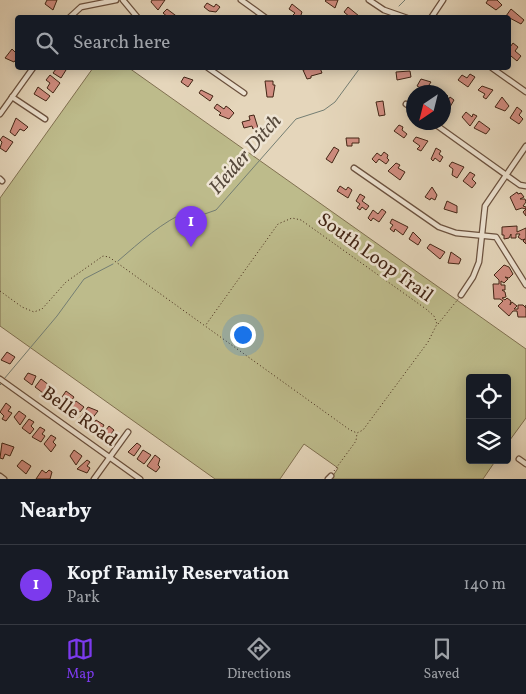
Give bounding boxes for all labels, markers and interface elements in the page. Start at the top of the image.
search box [15,15,511,70]
icon: search [33,29,61,57]
text: Search here [73,30,170,56]
north arrow [406,85,451,130]
water label: Heider Ditch [203,109,289,201]
pin: 1 [175,206,207,247]
street label: South Loop Trail [312,207,438,309]
your location [230,322,256,348]
map controls [466,374,511,464]
button: locate [466,374,511,419]
street label: Belle Road [36,381,122,453]
button: layers [466,419,511,464]
text: Nearby [20,497,91,526]
text: Kopf Family Reservation [67,561,289,587]
text: 1 [33,574,39,596]
text: 140 m [464,574,506,596]
text: Park [67,587,100,609]
tab: Map [66,635,94,684]
tab: Directions [227,635,291,684]
tab: Saved [424,635,460,684]

